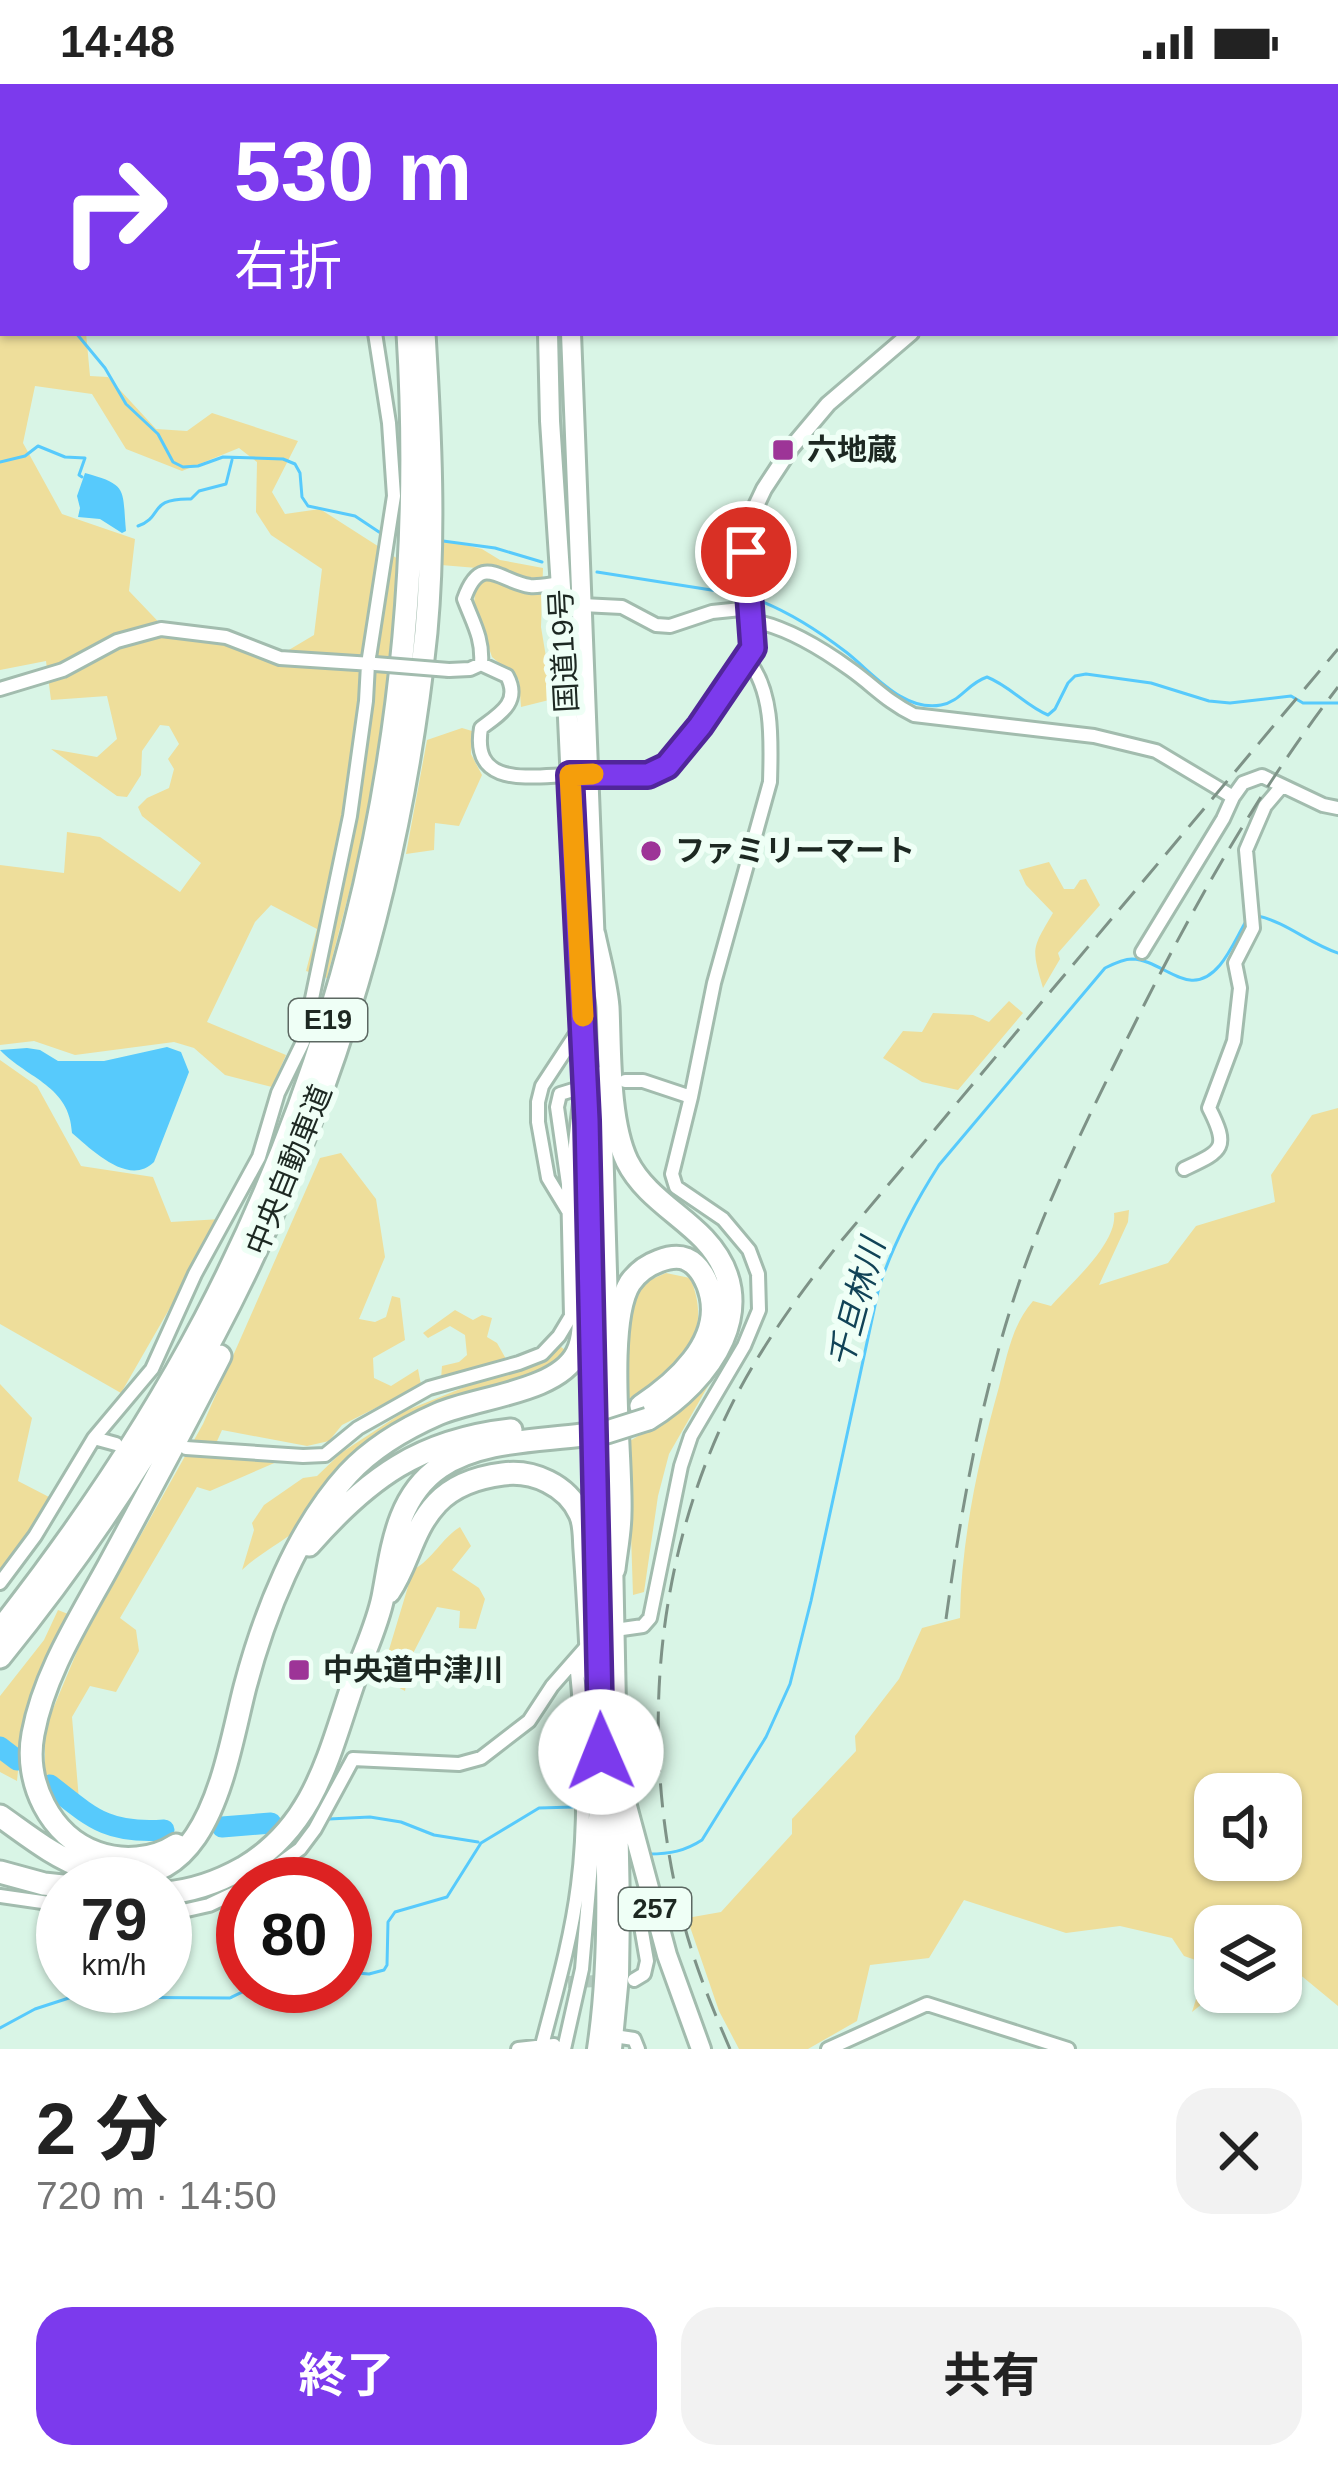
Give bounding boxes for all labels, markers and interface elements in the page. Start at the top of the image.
text: 14:48 [60,16,175,67]
text: 530 m [234,124,472,218]
icon: right [36,132,192,288]
text: 右折 [234,236,342,296]
place label: 六地蔵 [807,433,897,466]
marker: 六地蔵 [770,437,796,463]
pin [695,501,797,603]
icon: arrive [713,519,779,585]
street label: 国道19号 [544,589,583,713]
place label: ファミリーマート [675,834,915,867]
marker: ファミリーマート [638,838,664,864]
road number: E19 [289,999,367,1041]
street label: 中央自動車道 [240,1080,338,1259]
water label: 千旦林川 [822,1232,892,1372]
place label: 中央道中津川 [323,1653,503,1686]
marker: 中央道中津川 [286,1657,312,1683]
position arrow [538,1689,664,1815]
map controls [1194,1773,1302,2013]
button: sound [1194,1773,1302,1881]
speed limit sign: 80 [216,1857,372,2013]
text: 79 [81,1886,147,1953]
road number: 257 [619,1888,691,1930]
button: layers [1194,1905,1302,2013]
text: km/h [81,1948,147,1981]
button: close [1176,2088,1302,2214]
text: 2 分 [36,2089,168,2169]
text: 720 m · 14:50 [36,2174,277,2217]
button: 終了 [36,2307,657,2445]
button: 共有 [681,2307,1302,2445]

